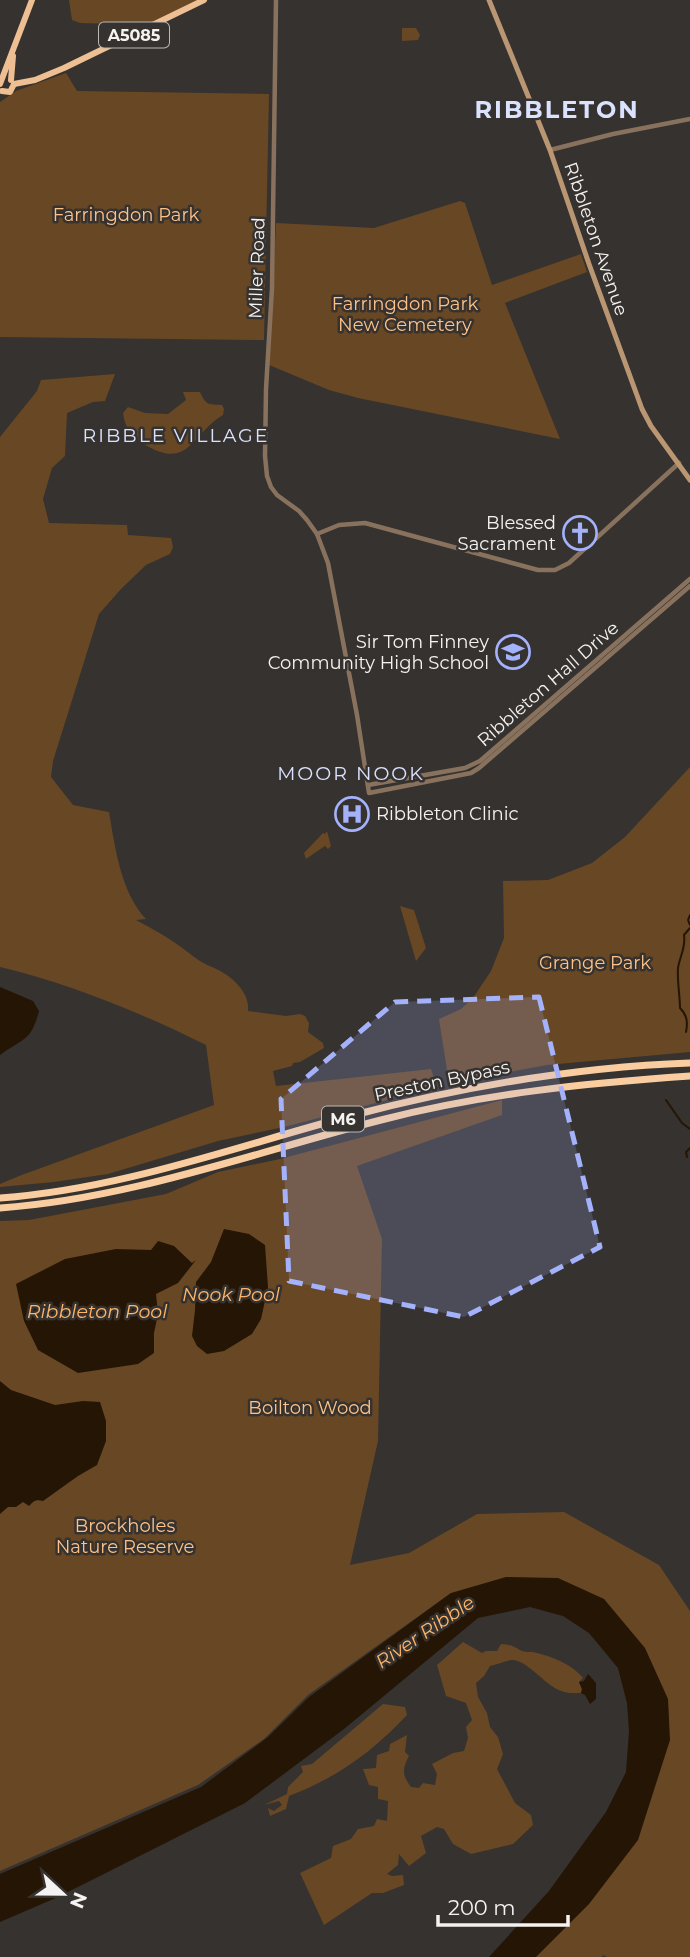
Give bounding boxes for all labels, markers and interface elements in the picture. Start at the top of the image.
road number: A5085 [99,22,169,48]
district label: RIBBLETON [474,95,640,124]
street label: Ribbleton Avenue [559,159,633,319]
park label: Farringdon Park [53,204,200,226]
street label: Miller Road [244,217,270,319]
park label: Farringdon Park New Cemetery [332,293,479,336]
district label: RIBBLE VILLAGE [83,424,269,447]
place label: Blessed Sacrament [458,512,556,555]
church icon: Blessed Sacrament [561,514,599,552]
street label: Ribbleton Hall Drive [473,617,623,751]
place label: Sir Tom Finney Community High School [268,631,489,674]
school or university icon: Sir Tom Finney Community High School [494,633,532,671]
district label: MOOR NOOK [277,762,425,785]
hospital icon: Ribbleton Clinic [333,795,371,833]
place label: Ribbleton Clinic [376,803,519,825]
park label: Grange Park [539,952,651,974]
street label: Preston Bypass [372,1056,512,1106]
road number: M6 [322,1106,364,1132]
water label: Nook Pool [182,1283,281,1306]
water label: Ribbleton Pool [27,1300,168,1323]
park label: Boilton Wood [248,1397,372,1419]
park label: Brockholes Nature Reserve [56,1515,194,1558]
water label: River Ribble [371,1591,479,1673]
north arrow [28,1859,98,1929]
scale bar [438,1884,568,1928]
text: N [65,1889,92,1912]
text: 200 m [448,1895,515,1920]

